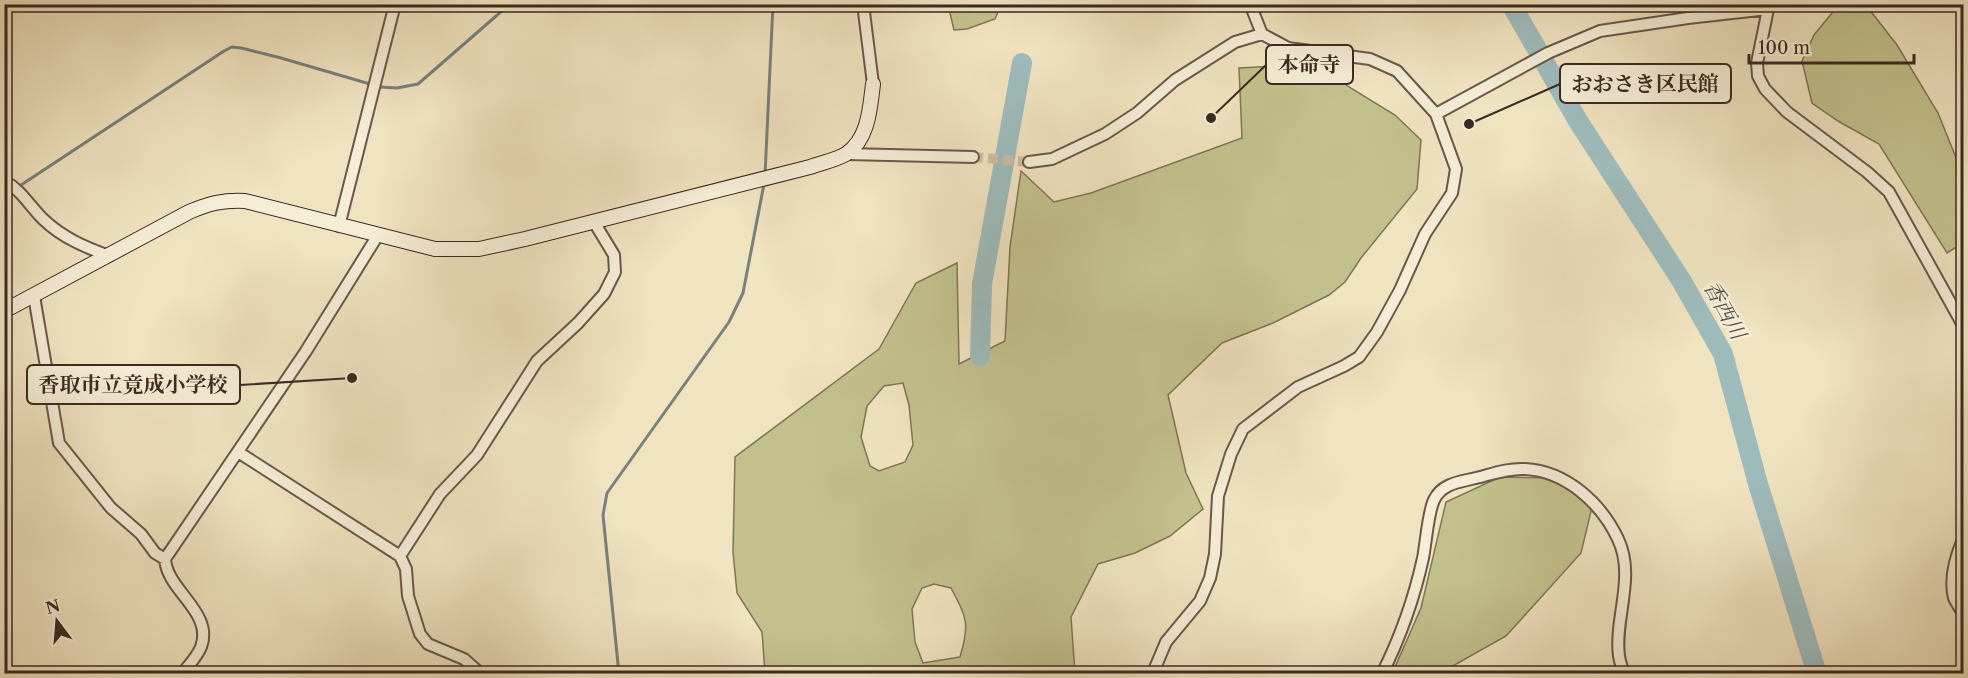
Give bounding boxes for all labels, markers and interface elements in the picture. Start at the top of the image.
scale bar [1749,27,1914,65]
text: 100 m [1758,37,1810,59]
callout: 本命寺 [1266,45,1353,84]
text: 本命寺 [1278,52,1341,77]
callout: おおさき区民館 [1560,64,1731,103]
text: おおさき区民館 [1572,71,1719,96]
water label: 香西川 [1699,276,1752,345]
callout: 香取市立竟成小学校 [27,365,240,404]
text: 香取市立竟成小学校 [39,372,228,397]
north arrow [27,591,87,651]
text: N [43,595,62,618]

